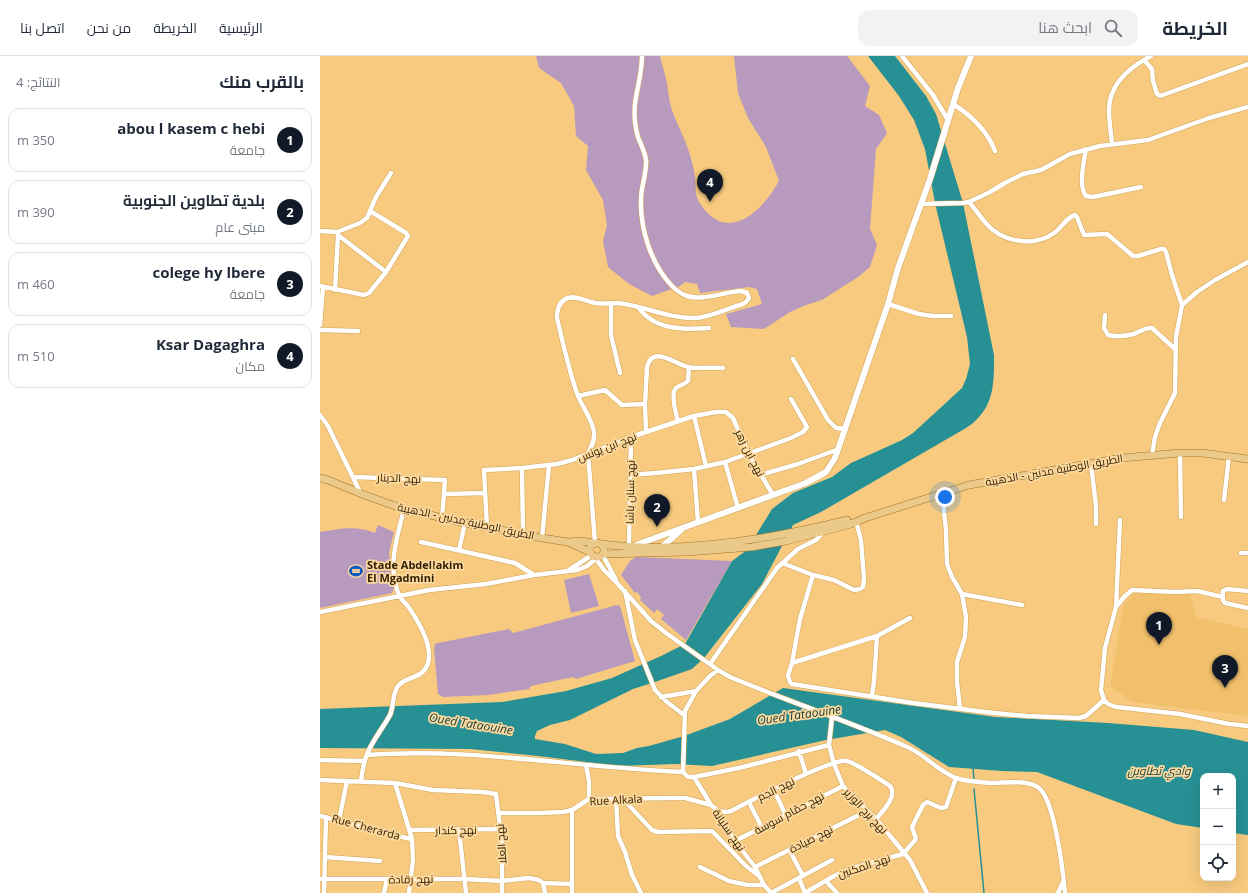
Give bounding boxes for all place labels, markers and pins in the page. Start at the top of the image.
pin: 4 [697,169,723,202]
pin: 2 [644,494,670,527]
place label: Stade Abdelاakim El Mgadmini [367,557,463,585]
sports icon: Stade Abdelاakim El Mgadmini [348,563,364,579]
pin: 1 [1146,612,1172,645]
pin: 3 [1212,655,1238,688]

